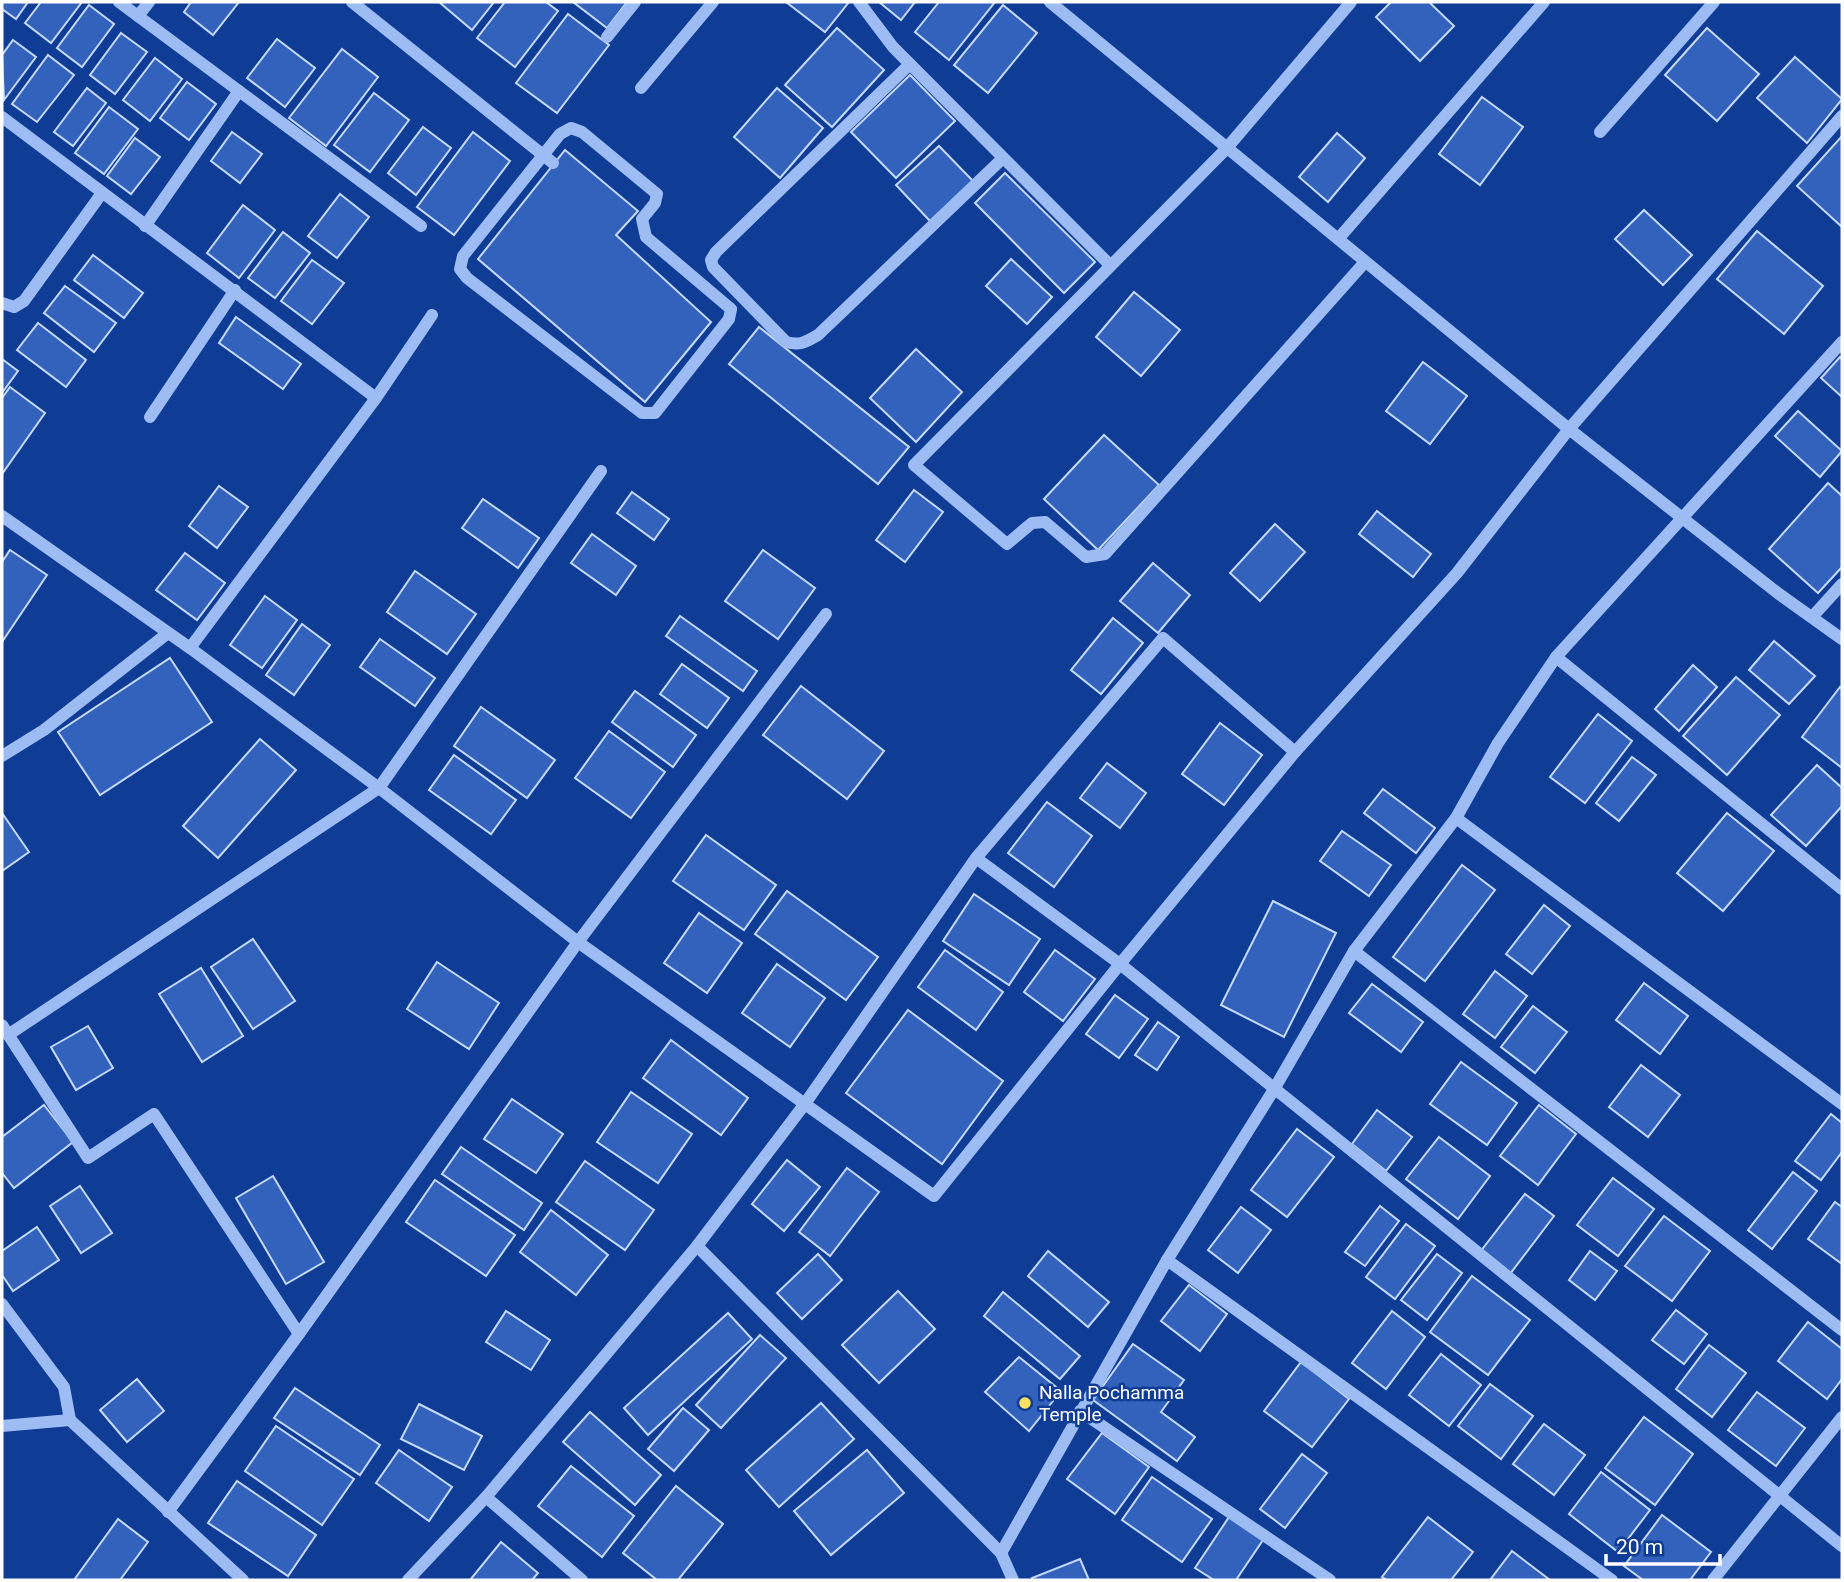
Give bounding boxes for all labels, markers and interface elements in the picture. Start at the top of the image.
place label: Nalla Pochamma Temple [1039,1381,1184,1426]
marker: Nalla Pochamma Temple [1017,1395,1033,1411]
scale bar [1606,1522,1720,1566]
text: 20 m [1616,1535,1663,1559]

